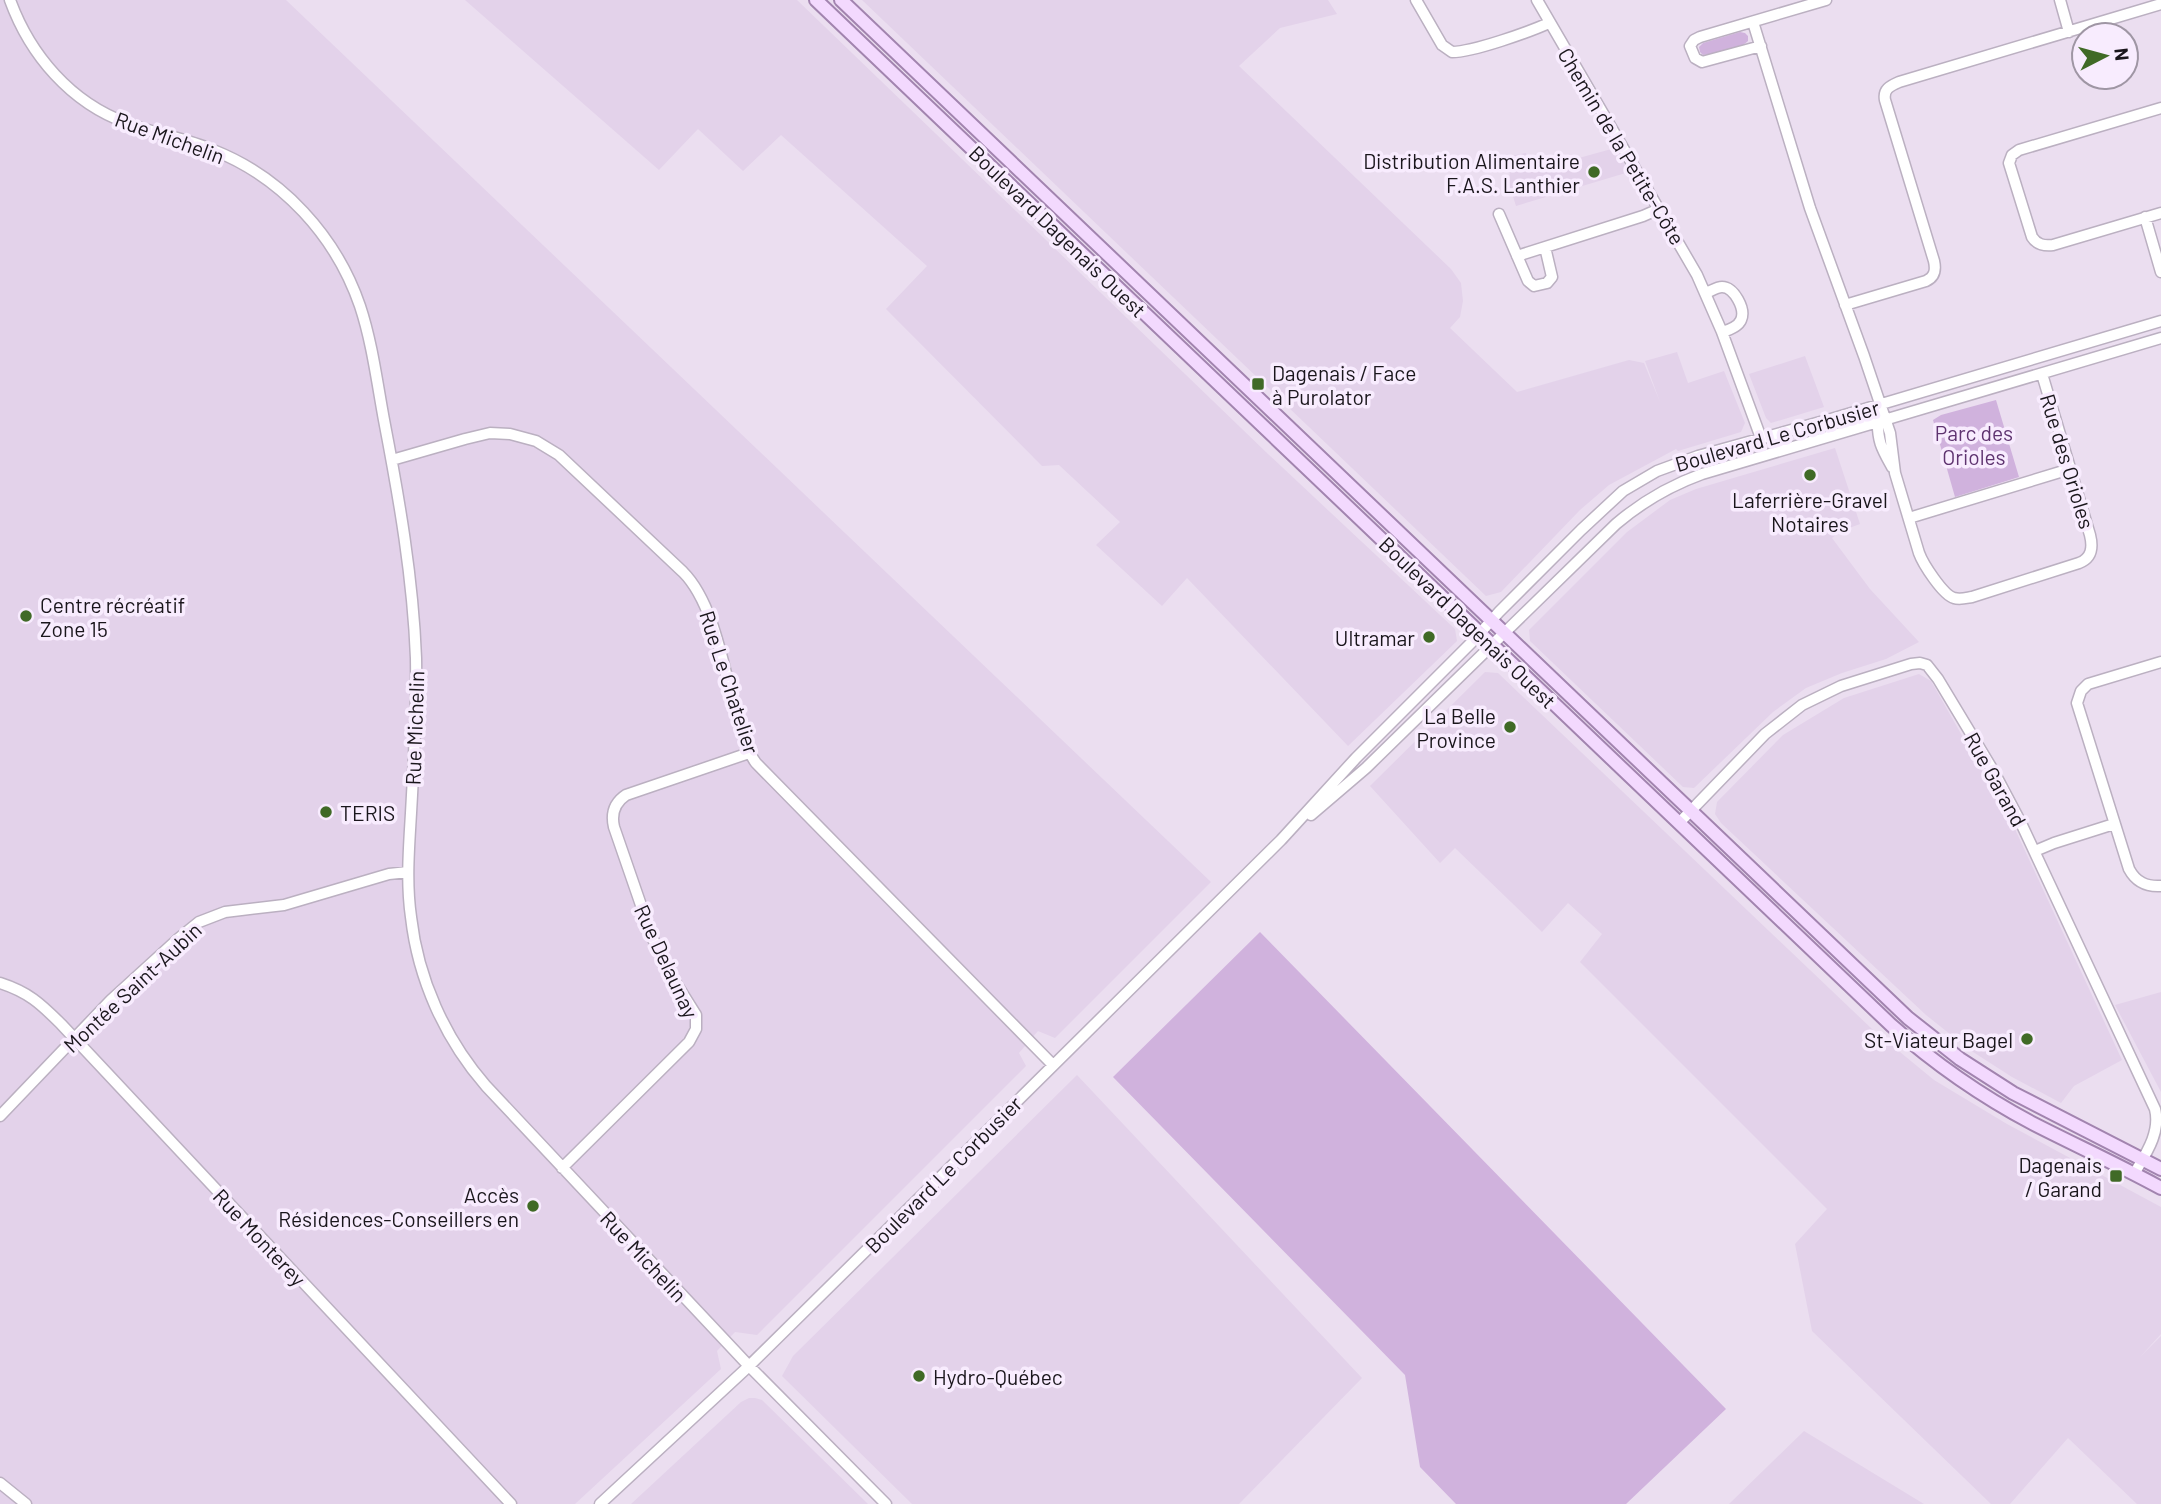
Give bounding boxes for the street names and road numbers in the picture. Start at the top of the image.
street label: Chemin de la Petite-Côte [1553,43,1691,249]
street label: Rue Michelin [112,106,228,168]
street label: Boulevard Dagenais Ouest [964,140,1152,322]
street label: Rue des Orioles [2036,391,2100,531]
street label: Boulevard Le Corbusier [1672,394,1882,476]
street label: Boulevard Dagenais Ouest [1374,531,1562,713]
street label: Rue Le Chatelier [695,607,765,757]
street label: Rue Michelin [400,670,428,786]
street label: Rue Garand [1960,727,2032,831]
street label: Rue Delaunay [630,900,704,1022]
street label: Montée Saint-Aubin [58,917,206,1057]
street label: Boulevard Le Corbusier [859,1090,1027,1258]
street label: Rue Monterey [209,1183,312,1291]
street label: Rue Michelin [596,1206,692,1306]

